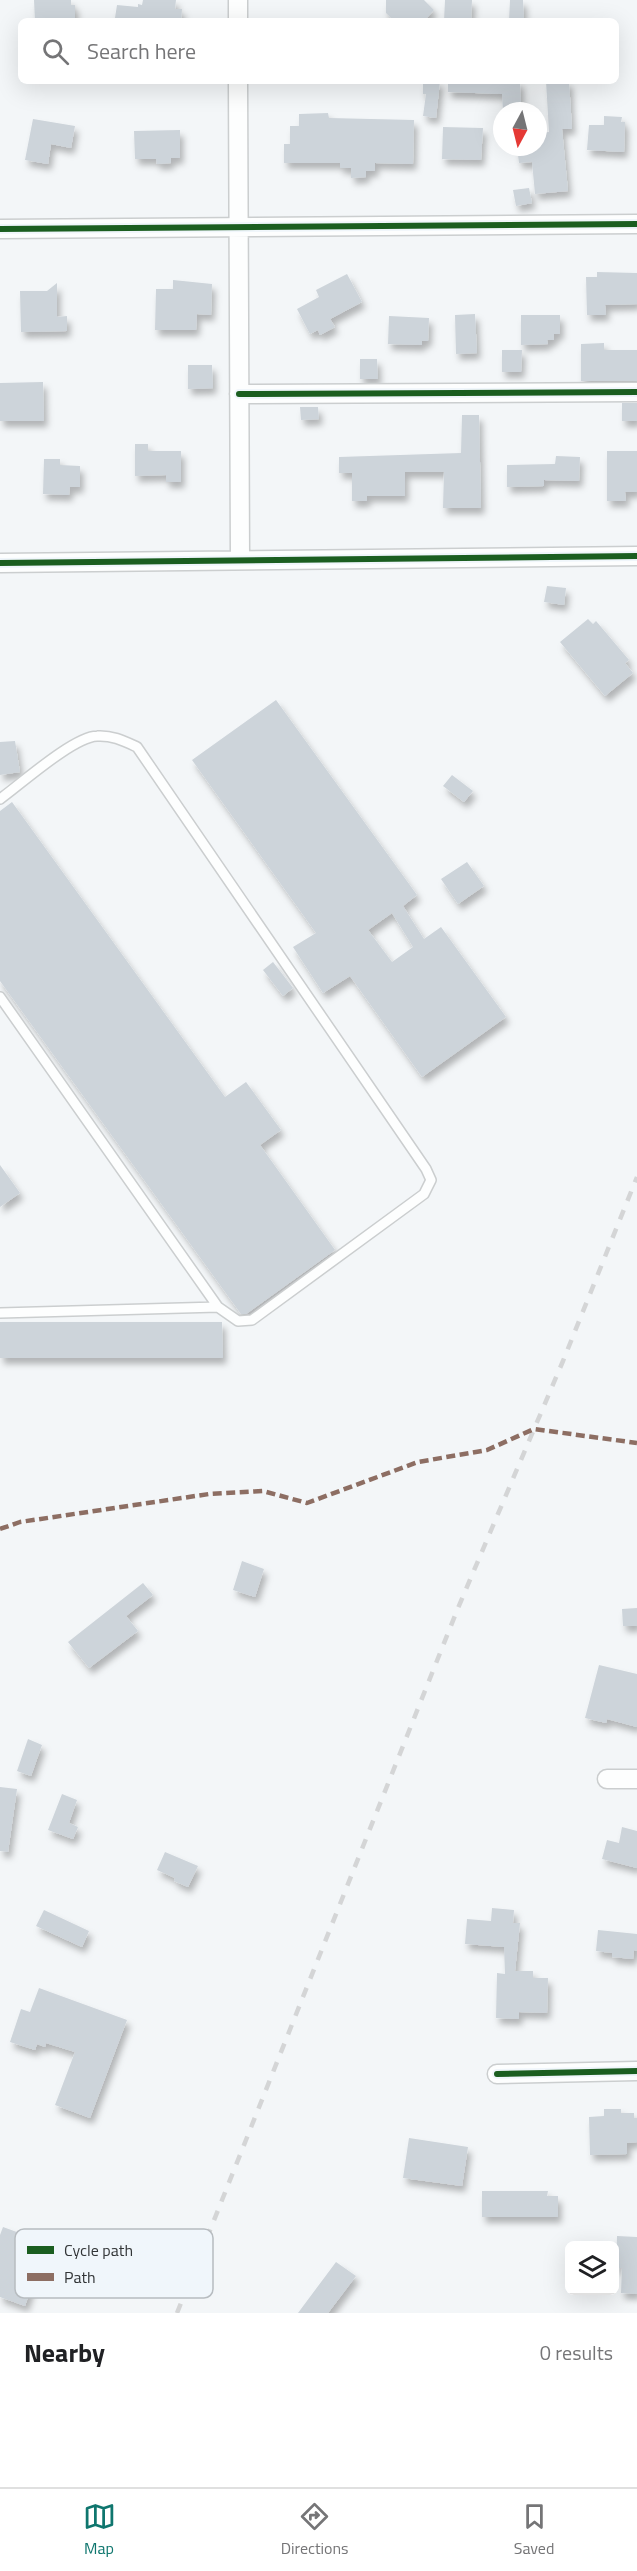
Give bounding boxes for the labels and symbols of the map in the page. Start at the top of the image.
north arrow [493,102,547,156]
legend [15,2229,213,2298]
text: Cycle path [64,2238,133,2262]
text: Path [64,2265,96,2289]

